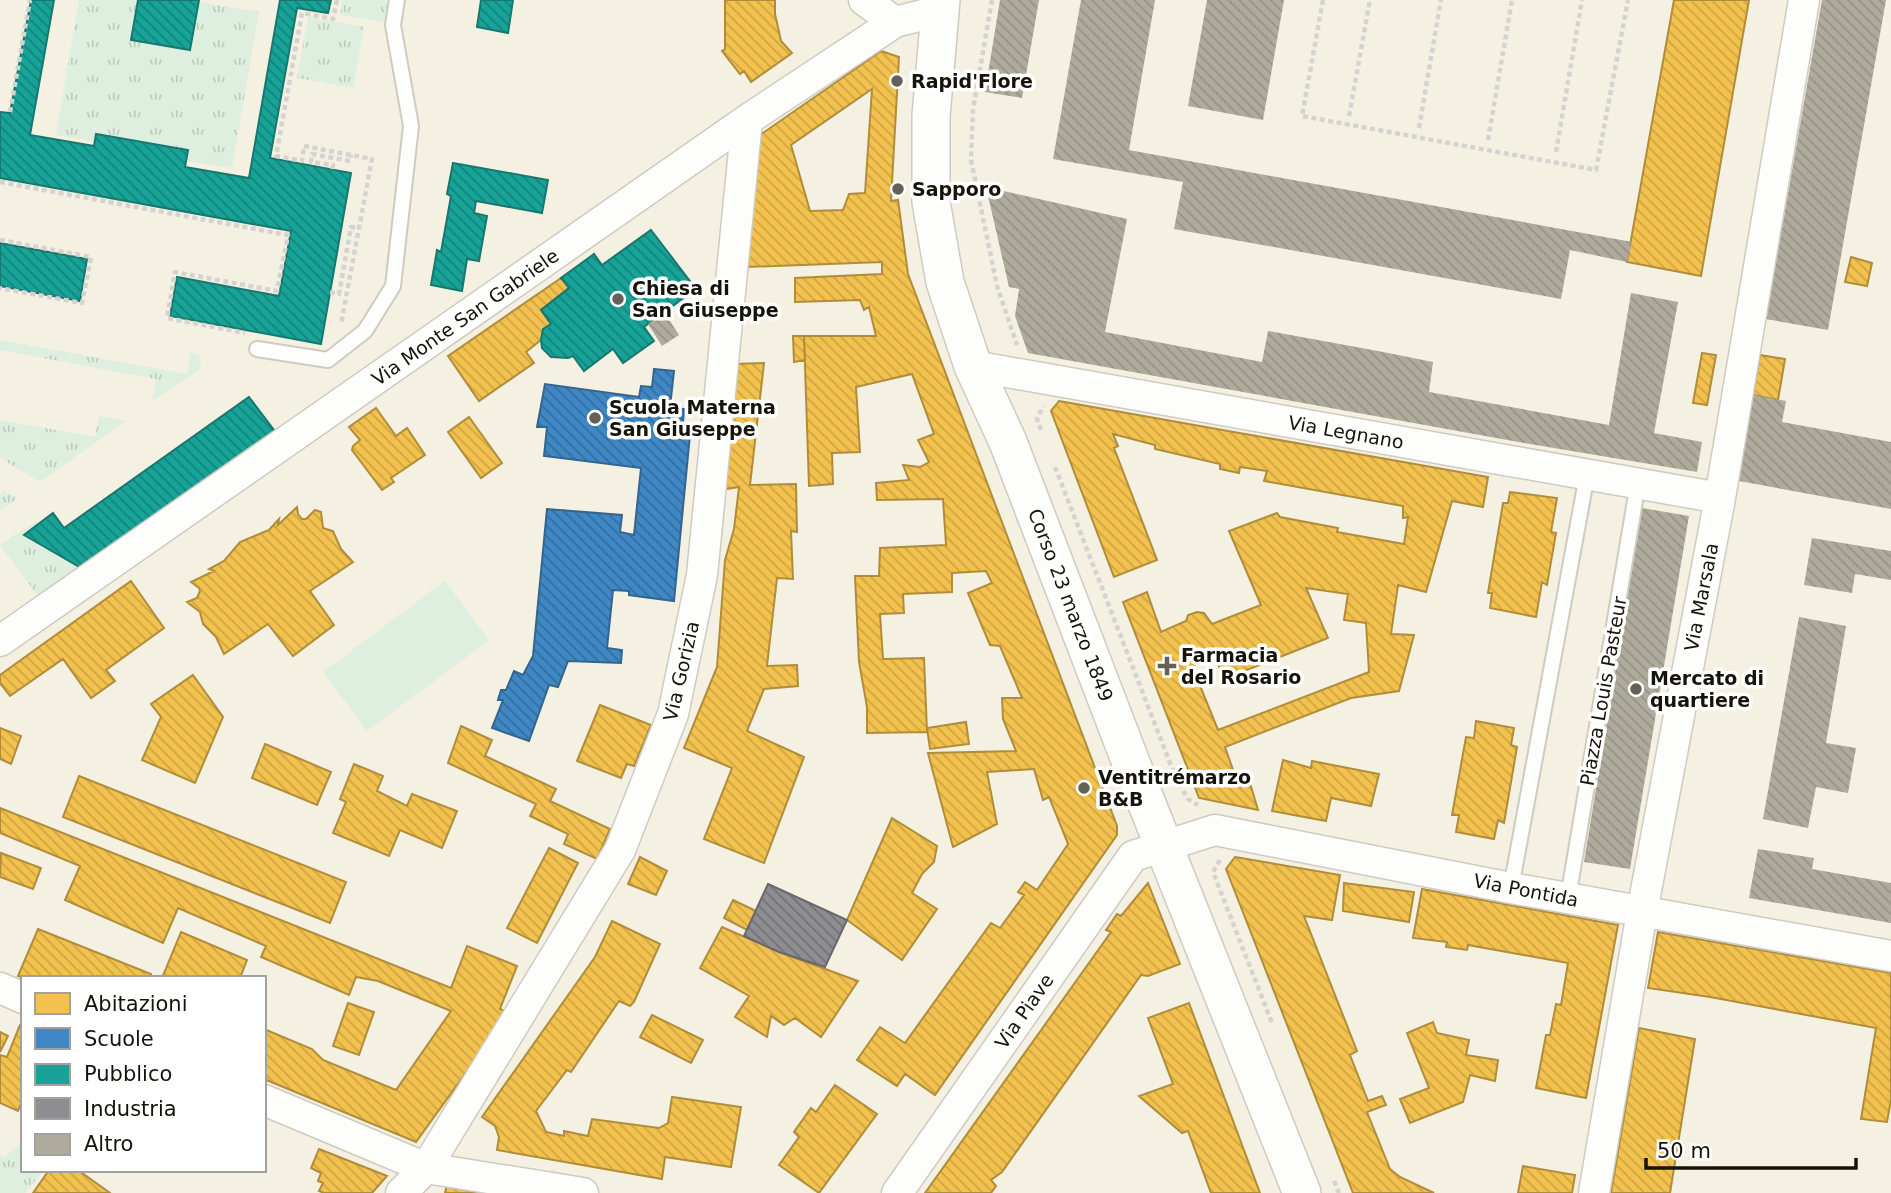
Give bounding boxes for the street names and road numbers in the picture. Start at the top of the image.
street label: Via Monte San Gabriele [367,244,563,390]
street label: Via Legnano [1287,411,1405,453]
street label: Corso 23 marzo 1849 [1024,506,1118,704]
street label: Via Marsala [1680,541,1722,653]
street label: Piazza Louis Pasteur [1576,594,1631,787]
street label: Via Gorizia [659,619,703,723]
street label: Via Pontida [1472,869,1580,911]
street label: Via Piave [990,969,1058,1053]

